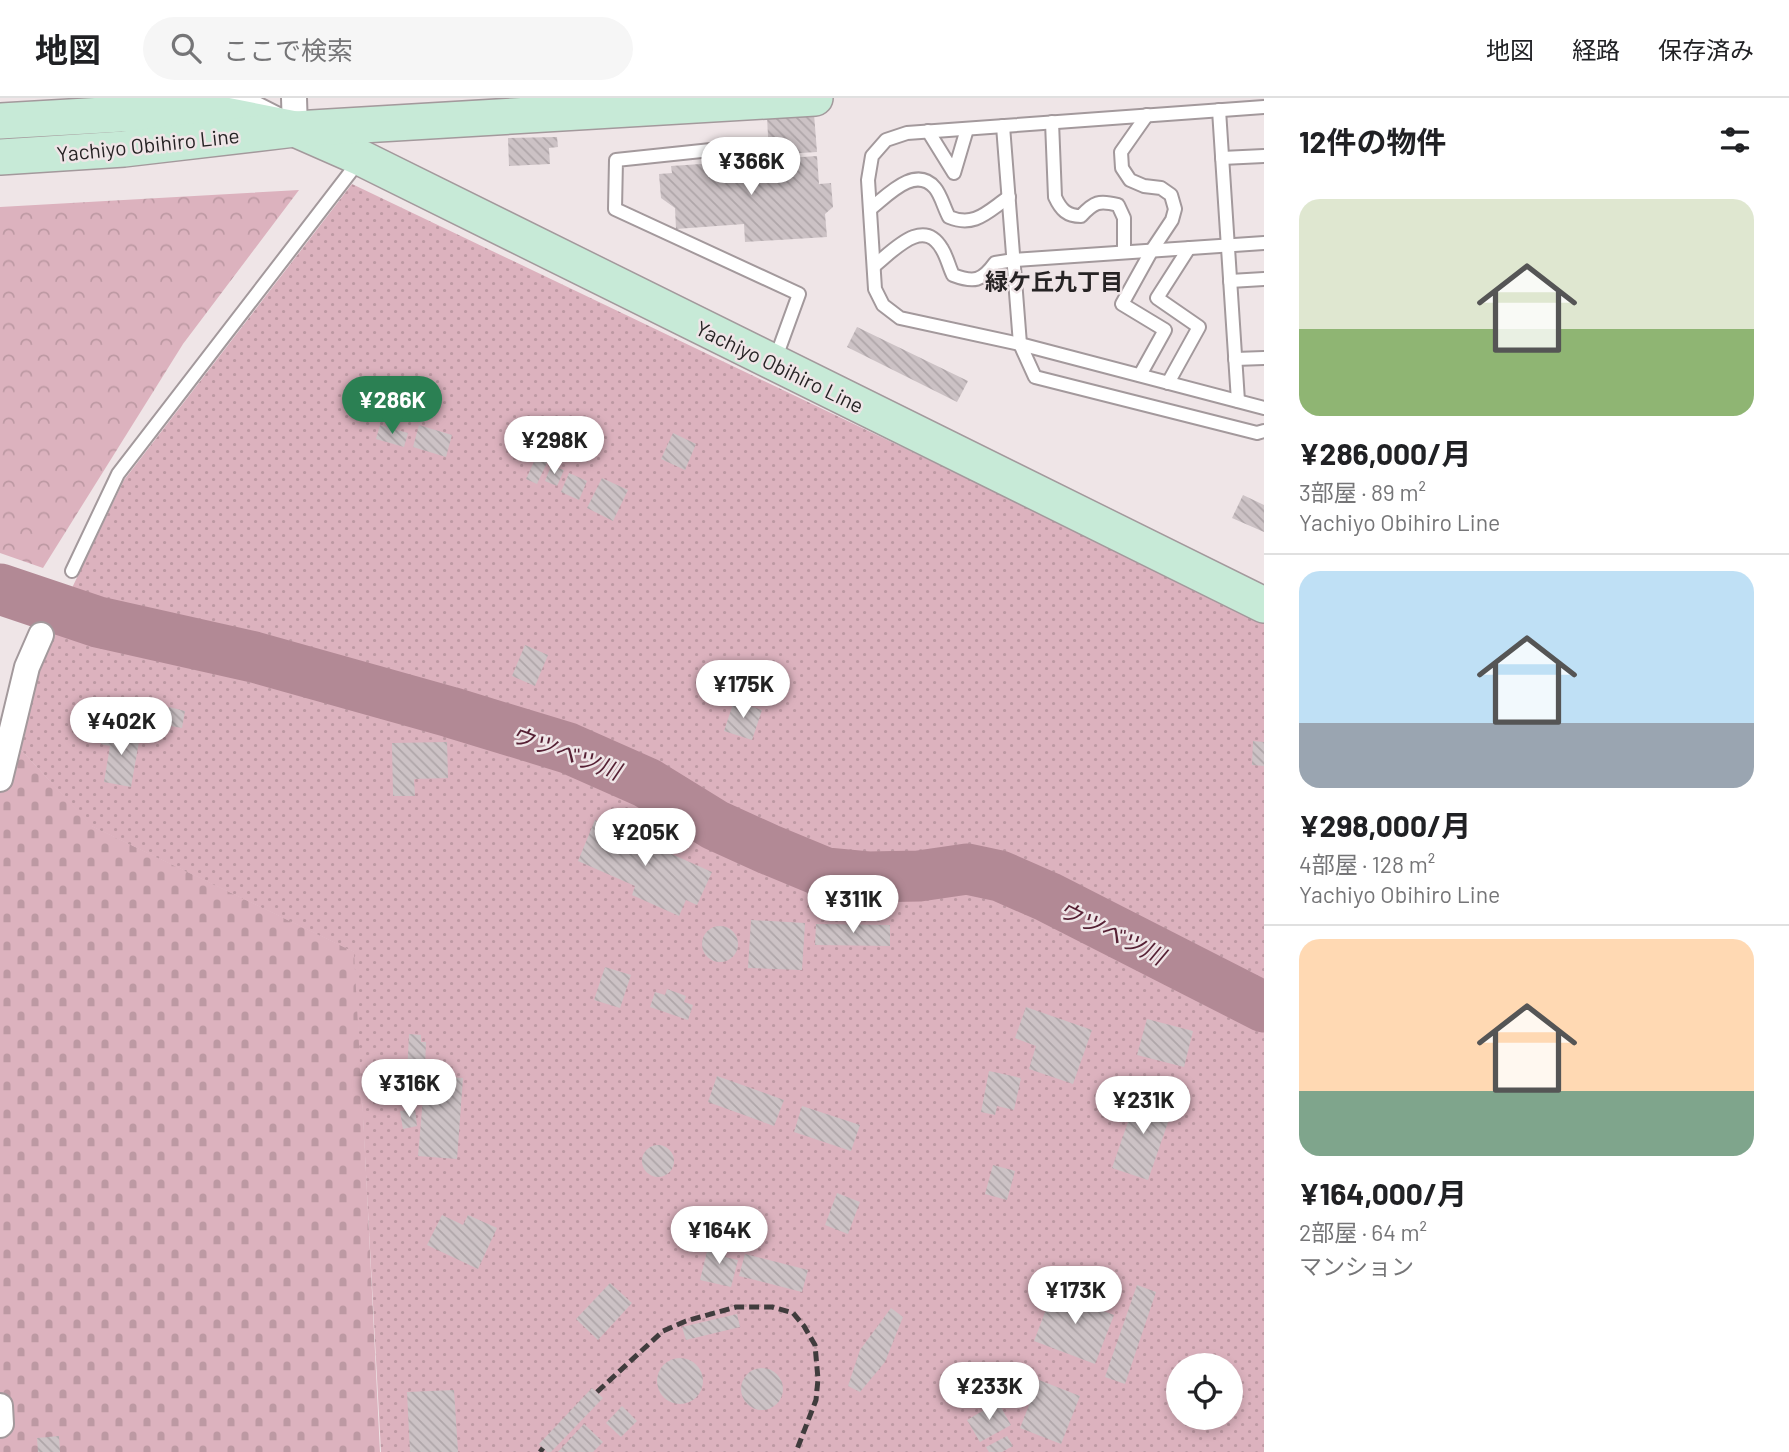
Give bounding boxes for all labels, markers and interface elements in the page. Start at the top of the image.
search box [143,17,633,80]
text: 地図 [35,29,101,69]
icon: search [167,29,205,67]
text: ここで検索 [223,34,353,65]
text: 地図 [1486,35,1534,64]
text: 経路 [1572,35,1620,64]
text: 保存済み [1658,35,1754,64]
icon: filters [1716,121,1754,159]
street label: Yachiyo Obihiro Line [55,122,241,166]
text: 12件の物件 [1299,123,1446,159]
pin: ¥366K [702,138,800,197]
text: ¥366K [717,146,785,174]
icon: home [1464,245,1590,371]
district label: 緑ケ丘九丁目 [985,267,1123,295]
street label: Yachiyo Obihiro Line [692,315,868,417]
pin: ¥286K [343,376,441,436]
text: ¥286K [358,385,426,413]
pin: ¥298K [505,416,603,476]
text: ¥298K [520,425,588,453]
text: ¥286,000/月 [1299,435,1471,471]
text: 3部屋 · 89 m² [1299,478,1426,506]
text: Yachiyo Obihiro Line [1299,508,1500,536]
icon: home [1464,617,1590,743]
pin: ¥175K [694,660,792,720]
text: ¥175K [712,669,774,697]
pin: ¥402K [72,698,170,757]
text: ¥402K [86,706,156,734]
water label: ウツベツ川 [507,719,628,786]
text: ¥298,000/月 [1299,807,1471,843]
pin: ¥205K [596,808,694,868]
text: ¥205K [611,817,679,845]
text: 4部屋 · 128 m² [1299,850,1435,878]
pin: ¥311K [804,876,902,935]
text: Yachiyo Obihiro Line [1299,880,1500,908]
text: ¥311K [824,884,882,912]
water label: ウツベツ川 [1054,894,1173,971]
icon: home [1464,985,1590,1111]
pin: ¥316K [360,1060,458,1119]
text: ¥316K [377,1068,441,1096]
pin: ¥231K [1094,1076,1192,1136]
text: ¥231K [1111,1085,1175,1113]
text: ¥164,000/月 [1299,1175,1467,1211]
pin: ¥164K [670,1206,768,1266]
text: ¥164K [687,1215,751,1243]
text: 2部屋 · 64 m² [1299,1218,1427,1246]
text: マンション [1299,1252,1414,1280]
pin: ¥173K [1026,1266,1124,1326]
text: ¥173K [1044,1275,1106,1303]
map controls [1166,1353,1243,1430]
button: locate [1166,1353,1243,1430]
pin: ¥233K [940,1362,1038,1422]
text: ¥233K [955,1371,1023,1399]

